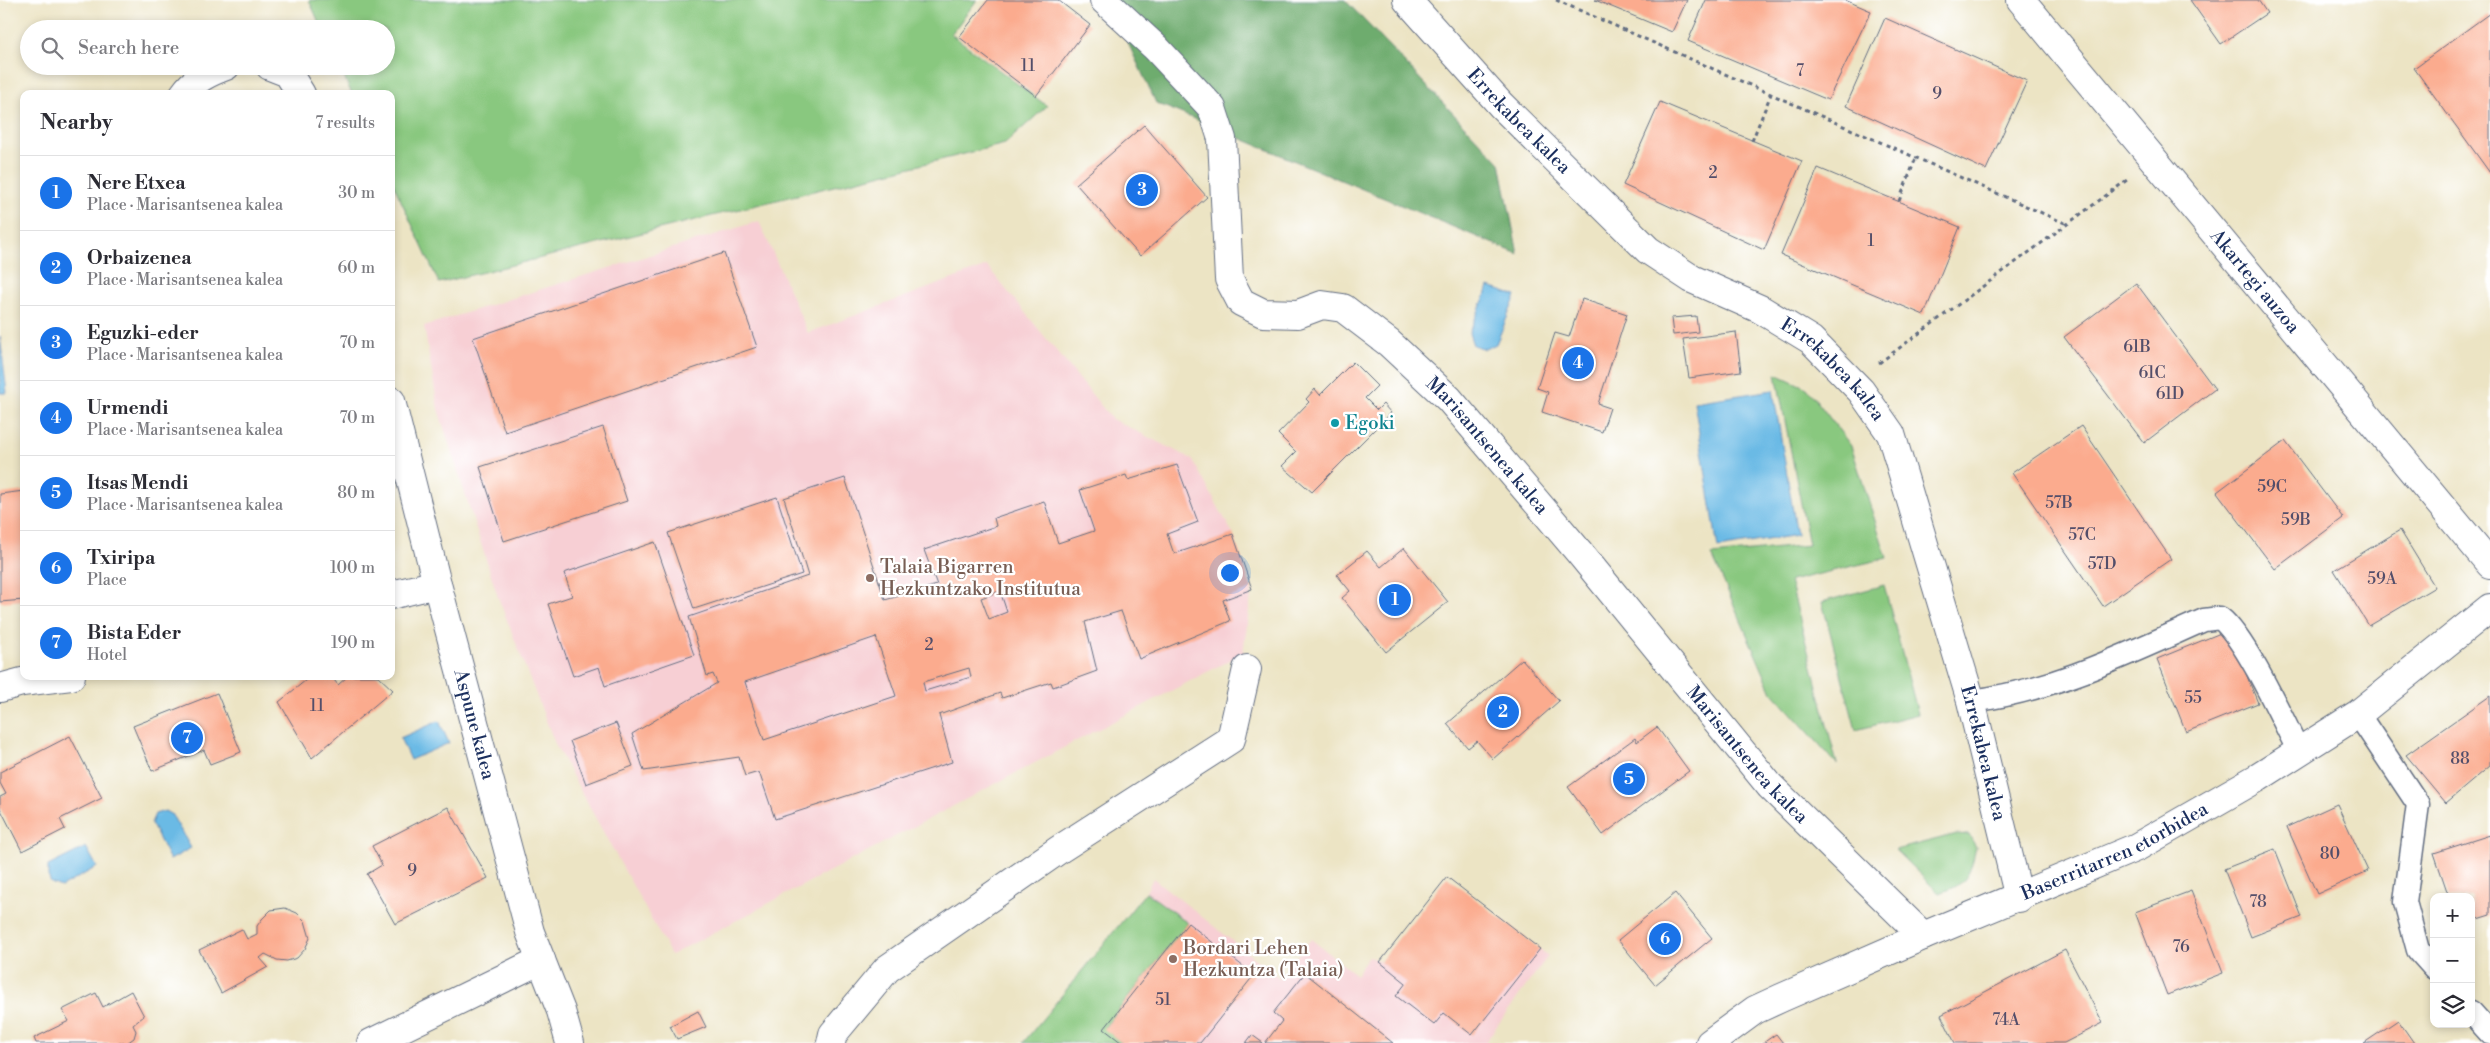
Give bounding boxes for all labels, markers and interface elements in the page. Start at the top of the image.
search box [20,20,395,75]
icon: search [38,34,66,62]
text: Search here [78,36,179,60]
house number: 11 [1021,56,1035,76]
house number: 7 [1796,61,1804,81]
street label: Errekabea kalea [1462,63,1576,179]
house number: 9 [1932,84,1942,104]
text: Nearby [40,110,113,136]
text: 7 results [315,113,375,133]
house number: 2 [1708,163,1718,183]
text: Nere Etxea [87,171,186,195]
pin: 3 [1126,171,1158,209]
text: 1 [52,183,60,203]
text: 30 m [338,183,375,203]
text: Place · Marisantsenea kalea [87,195,283,215]
street label: Akartegi auzoa [2204,224,2305,339]
house number: 1 [1868,231,1875,251]
text: Orbaizenea [87,246,192,270]
text: 2 [51,258,61,278]
text: 60 m [337,258,375,278]
text: Place · Marisantsenea kalea [87,270,283,290]
street label: Errekabea kalea [1776,312,1890,426]
text: Eguzki-eder [87,321,199,345]
text: 3 [51,333,61,353]
text: 70 m [339,333,375,353]
house number: 61B [2123,337,2151,357]
pin: 4 [1562,344,1594,382]
text: Place · Marisantsenea kalea [87,345,283,365]
house number: 61C [2138,363,2166,383]
street label: Marisantsenea kalea [1421,372,1554,519]
house number: 61D [2156,384,2184,404]
text: Urmendi [87,396,168,420]
text: 4 [51,408,61,428]
text: 70 m [339,408,375,428]
place label: Egoki [1345,411,1395,435]
marker: Egoki [1329,417,1341,429]
text: Place · Marisantsenea kalea [87,420,283,440]
text: Itsas Mendi [87,471,188,495]
house number: 59C [2257,477,2287,497]
text: 5 [51,483,61,503]
text: 80 m [337,483,375,503]
house number: 57B [2045,493,2073,513]
text: Place · Marisantsenea kalea [87,495,283,515]
house number: 59B [2281,510,2311,530]
house number: 57C [2068,525,2096,545]
text: Txiripa [87,546,155,570]
house number: 57D [2088,554,2116,574]
place label: Talaia Bigarren Hezkuntzako Institutua [880,555,1081,601]
text: 6 [51,558,61,578]
text: 100 m [330,558,375,578]
your location [1217,560,1243,586]
house number: 59A [2367,569,2398,589]
text: Place [87,570,127,590]
marker: Talaia Bigarren Hezkuntzako Institutua [864,572,876,584]
pin: 1 [1379,581,1411,619]
text: Bista Eder [87,621,181,645]
text: 7 [51,633,61,653]
text: 190 m [331,633,375,653]
house number: 2 [924,635,934,655]
text: Hotel [87,645,127,665]
street label: Aspune kalea [448,666,501,782]
street label: Marisantsenea kalea [1681,681,1813,829]
street label: Errekabea kalea [1955,682,2012,823]
house number: 55 [2184,688,2202,708]
pin: 2 [1487,693,1519,731]
house number: 11 [310,696,324,716]
pin: 7 [171,719,203,757]
house number: 88 [2450,749,2470,769]
pin: 5 [1613,760,1645,798]
street label: Baserritarren etorbidea [2017,797,2213,906]
house number: 80 [2320,844,2340,864]
house number: 9 [407,861,417,881]
house number: 78 [2249,892,2267,912]
map controls [2430,893,2475,1028]
button: + [2430,893,2475,938]
pin: 6 [1649,920,1681,958]
place label: Bordari Lehen Hezkuntza (Talaia) [1182,936,1344,982]
house number: 76 [2172,937,2190,957]
button: − [2430,938,2475,983]
marker: Bordari Lehen Hezkuntza (Talaia) [1167,953,1179,965]
button: layers [2430,983,2475,1028]
house number: 51 [1155,990,1171,1010]
house number: 74A [1992,1010,2021,1030]

